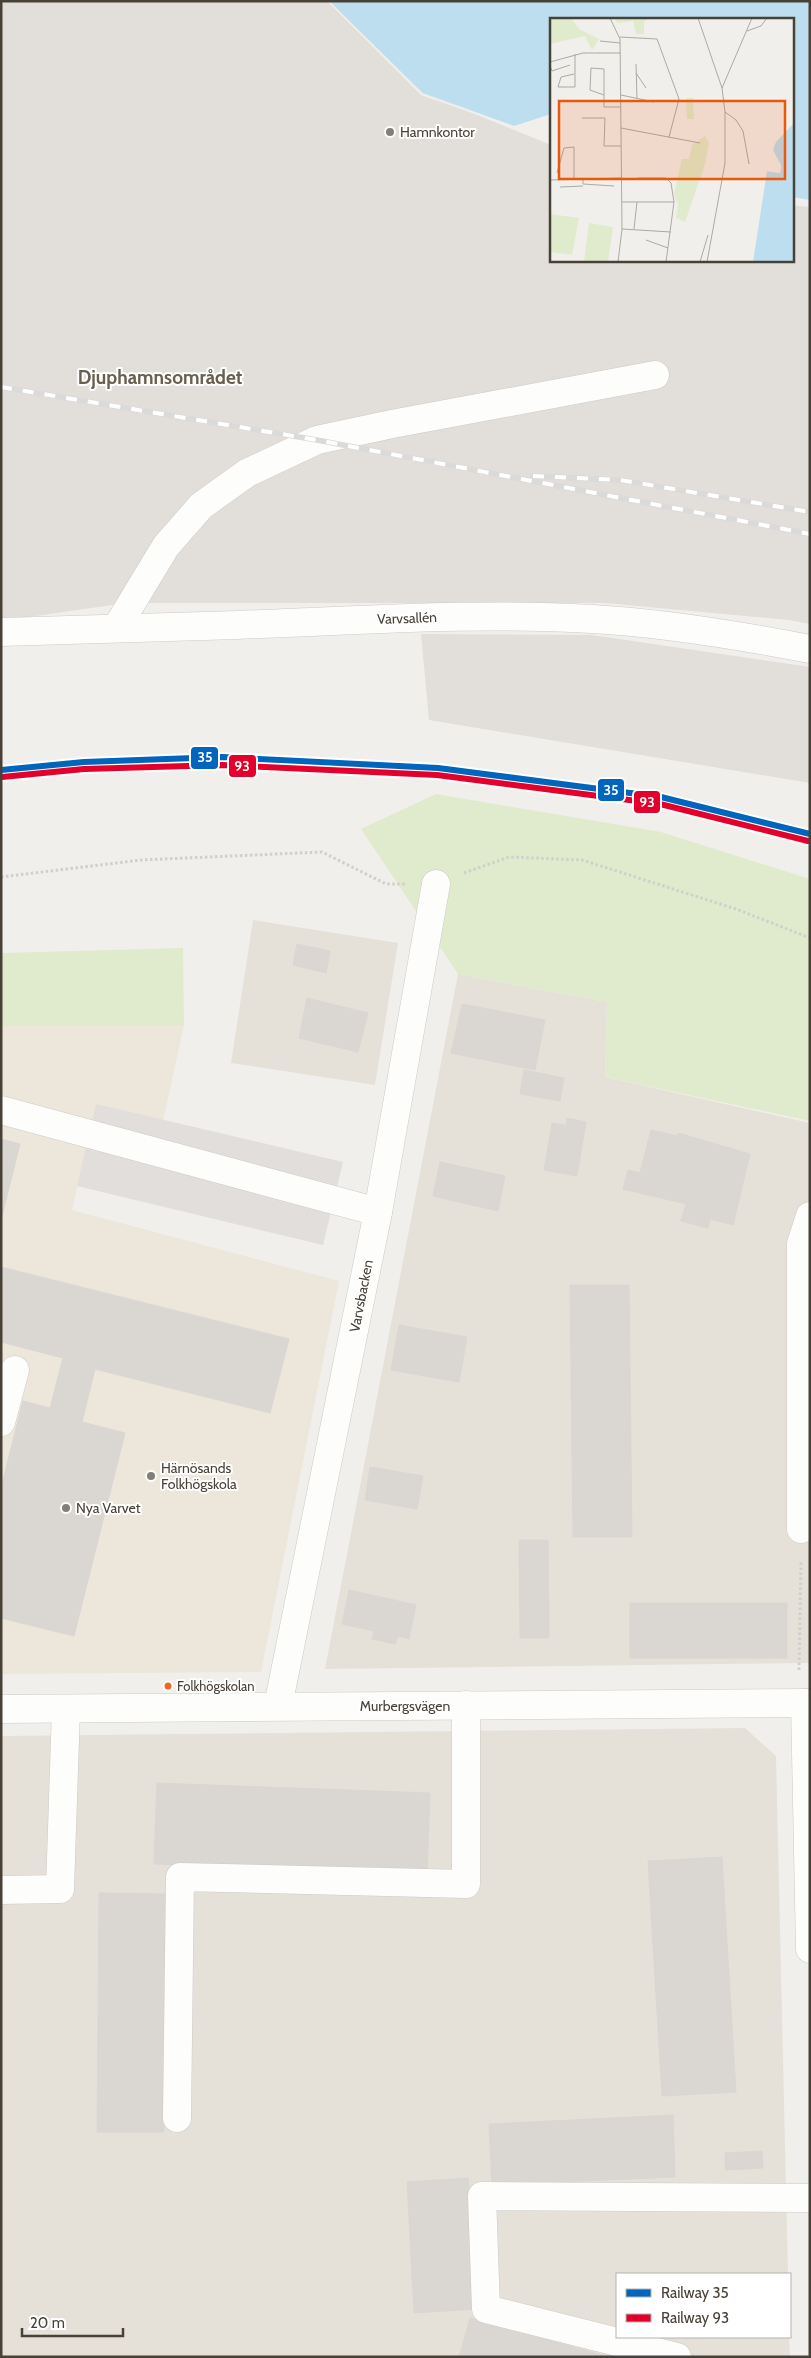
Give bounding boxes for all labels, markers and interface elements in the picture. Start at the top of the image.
inset map [550,18,794,261]
place label: Hamnkontor [400,123,475,141]
marker: Hamnkontor [384,126,396,138]
district label: Djuphamnsområdet [78,366,243,389]
street label: Varvsallén [377,608,437,628]
line badge: 35 [190,746,219,770]
text: 35 [197,748,213,766]
line badge: 93 [228,754,257,778]
text: 93 [234,757,250,775]
line badge: 35 [597,778,625,802]
text: 35 [603,781,619,799]
line badge: 93 [633,790,661,814]
text: 93 [639,793,655,811]
street label: Varvsbacken [345,1258,377,1334]
place label: Härnösands Folkhögskola [161,1459,237,1493]
marker: Härnösands Folkhögskola [145,1470,157,1482]
place label: Nya Varvet [76,1499,141,1517]
marker: Nya Varvet [60,1502,72,1514]
place label: Folkhögskolan [177,1678,255,1694]
marker: Folkhögskolan [163,1681,173,1691]
street label: Murbergsvägen [360,1697,450,1715]
legend [616,2273,791,2338]
text: Railway 35 [661,2284,729,2302]
scale bar [22,2306,124,2338]
text: Railway 93 [661,2309,729,2327]
text: 20 m [30,2314,65,2332]

